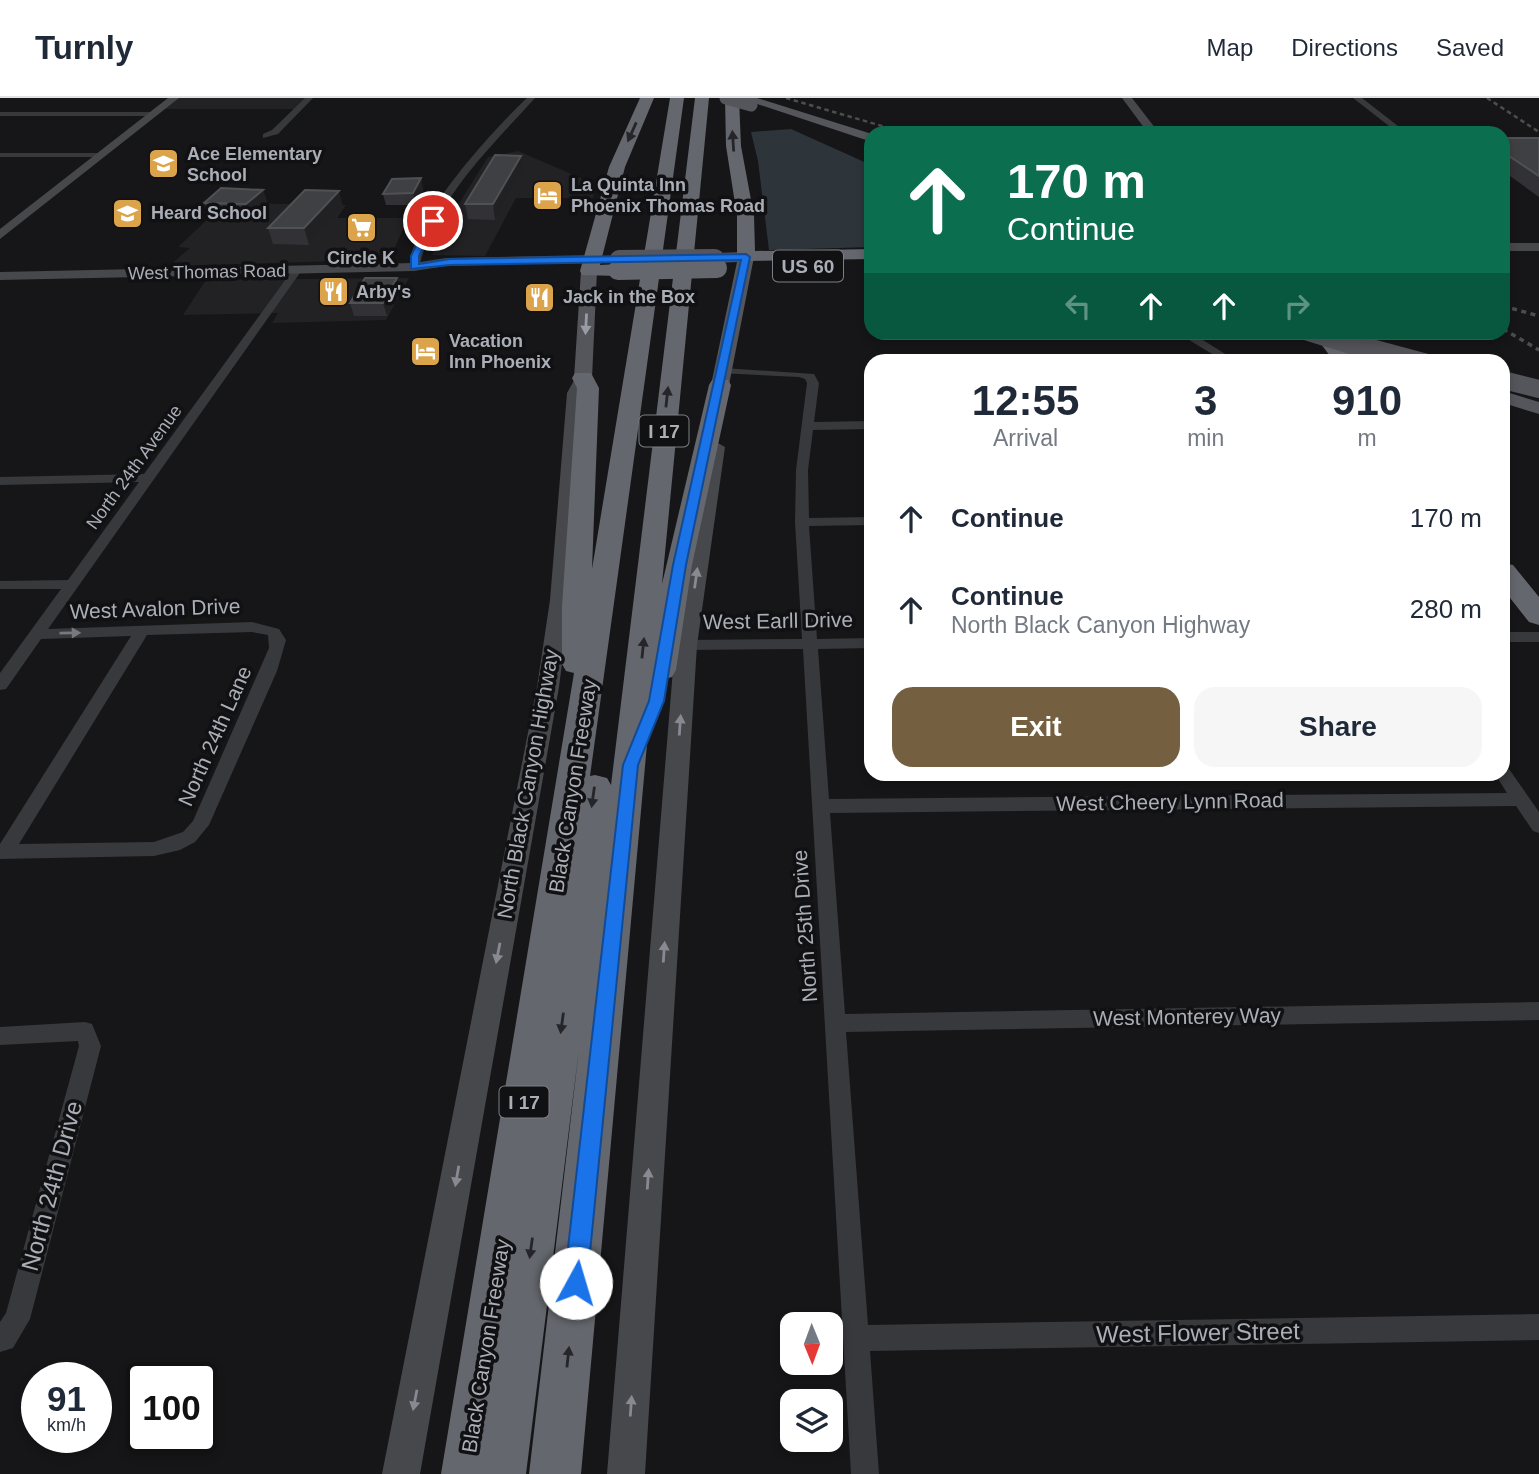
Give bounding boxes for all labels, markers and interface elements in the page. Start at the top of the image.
text: Turnly [35,29,133,66]
text: Map [1207,34,1253,61]
text: Directions [1291,34,1398,61]
text: Saved [1436,34,1504,61]
one-way arrow [626,122,638,142]
one-way arrow [727,130,738,152]
place label: Ace Elementary School [187,144,322,185]
school or university icon: Ace Elementary School [147,147,181,181]
icon: ahead [892,154,983,245]
text: 170 m [1007,154,1146,208]
place label: La Quinta Inn Phoenix Thomas Road [571,175,765,216]
hotel icon: La Quinta Inn Phoenix Thomas Road [531,178,565,212]
pin [403,191,463,251]
school or university icon: Heard School [111,196,145,230]
icon: arrive [414,202,452,240]
place label: Heard School [151,203,267,223]
supermarket icon: Circle K [344,211,378,245]
text: Continue [1007,211,1135,247]
place label: Circle K [327,248,395,268]
road number: US 60 [773,250,843,282]
street label: West Thomas Road [128,261,286,283]
restaurant icon: Arby's [316,275,350,309]
restaurant icon: Jack in the Box [523,280,557,314]
place label: Arby's [356,282,411,302]
place label: Jack in the Box [563,287,695,307]
icon: left [1059,287,1097,325]
icon: ahead [1132,287,1170,325]
icon: ahead [1205,287,1243,325]
icon: right [1278,287,1316,325]
one-way arrow [580,314,591,336]
place label: Vacation Inn Phoenix [449,331,551,372]
hotel icon: Vacation Inn Phoenix [409,334,443,368]
text: 12:55 [972,377,1079,424]
text: 3 [1194,377,1217,424]
text: 910 [1332,377,1402,424]
one-way arrow [662,386,673,408]
street label: North 24th Avenue [82,401,186,533]
road number: I 17 [640,416,688,446]
text: Arrival [993,425,1058,451]
text: min [1187,425,1224,451]
text: m [1358,425,1377,451]
icon: ahead [892,500,930,538]
text: Continue [951,503,1064,533]
text: 170 m [1410,503,1482,533]
one-way arrow [690,567,701,589]
text: Continue [951,581,1064,611]
icon: ahead [892,591,930,629]
street label: West Avalon Drive [69,594,241,623]
text: 280 m [1410,594,1482,624]
street label: West Earll Drive [703,608,853,633]
text: North Black Canyon Highway [951,612,1250,638]
one-way arrow [59,627,81,639]
one-way arrow [637,637,648,659]
street label: North Black Canyon Highway [492,647,563,920]
street label: North 24th Lane [173,662,256,809]
street label: Black Canyon Freeway [544,677,601,894]
button: Exit [892,687,1180,767]
button: Share [1194,687,1482,767]
one-way arrow [675,714,686,736]
one-way arrow [588,786,599,808]
street label: West Cheery Lynn Road [1056,788,1284,815]
street label: North 25th Drive [788,849,821,1003]
one-way arrow [659,941,670,963]
one-way arrow [492,942,503,964]
street label: West Monterey Way [1093,1003,1282,1030]
one-way arrow [557,1012,568,1034]
road number: I 17 [500,1086,548,1118]
street label: North 24th Drive [16,1098,87,1274]
one-way arrow [451,1165,462,1187]
one-way arrow [642,1168,653,1190]
street label: Black Canyon Freeway [457,1237,514,1454]
one-way arrow [526,1237,537,1259]
position arrow [539,1246,613,1320]
north arrow [780,1312,844,1376]
map controls [780,1312,843,1452]
street label: West Flower Street [1096,1317,1300,1348]
one-way arrow [563,1346,574,1368]
speed limit sign: 100 [126,1362,217,1453]
text: 91 [47,1379,86,1418]
one-way arrow [409,1389,420,1411]
button: layers [780,1389,843,1452]
one-way arrow [626,1395,637,1417]
text: km/h [47,1415,86,1435]

